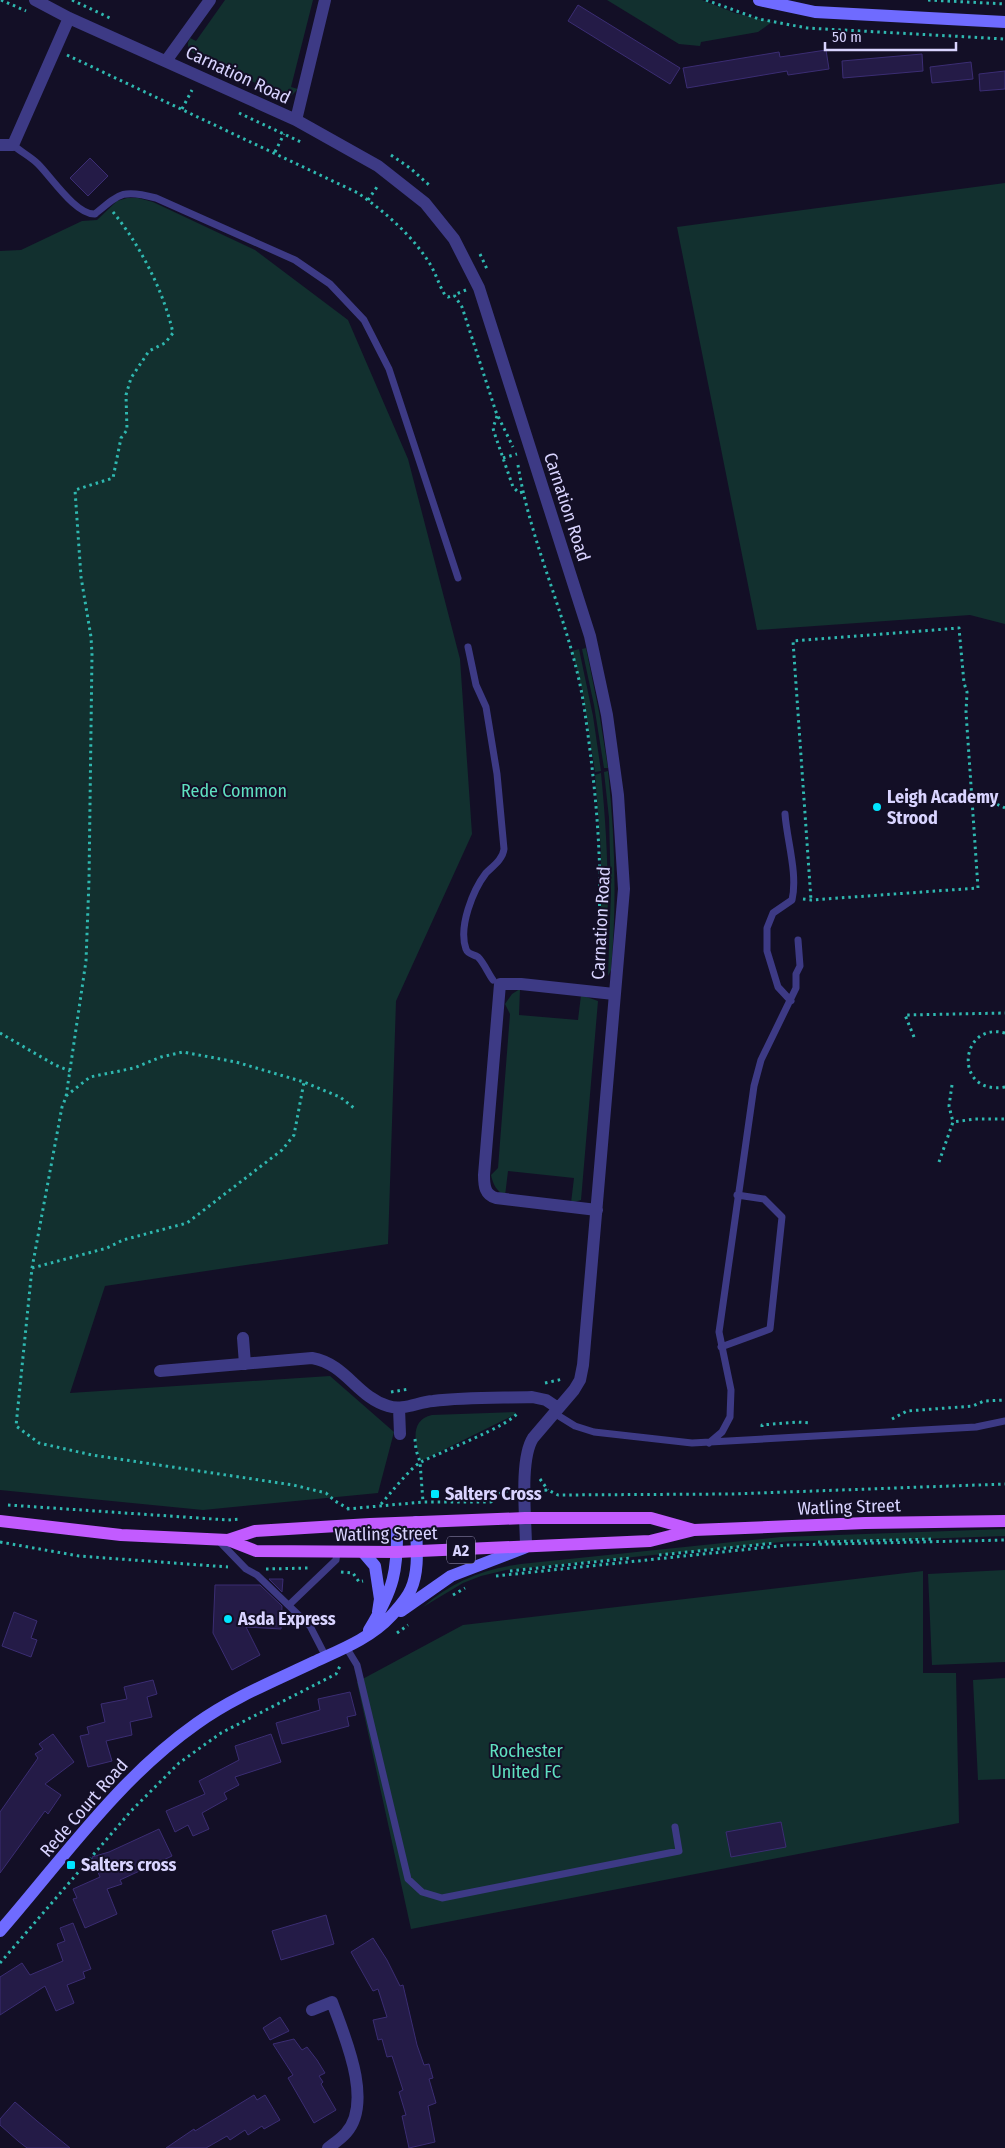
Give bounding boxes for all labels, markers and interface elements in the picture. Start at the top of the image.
scale bar [825,20,956,52]
text: 50 m [832,28,862,46]
street label: Carnation Road [182,41,294,109]
street label: Carnation Road [539,450,595,564]
park label: Rede Common [181,780,287,802]
place label: Leigh Academy Strood [887,786,999,829]
marker: Leigh Academy Strood [871,801,883,813]
street label: Carnation Road [587,866,615,980]
place label: Salters Cross [445,1483,542,1505]
marker: Salters Cross [429,1488,441,1500]
street label: Watling Street [797,1494,901,1520]
street label: Watling Street [334,1522,438,1546]
road number: A2 [447,1536,475,1564]
place label: Asda Express [237,1608,336,1630]
marker: Asda Express [222,1613,234,1625]
park label: Rochester United FC [489,1740,563,1783]
street label: Rede Court Road [35,1755,133,1861]
place label: Salters cross [81,1854,176,1876]
marker: Salters cross [65,1859,77,1871]

